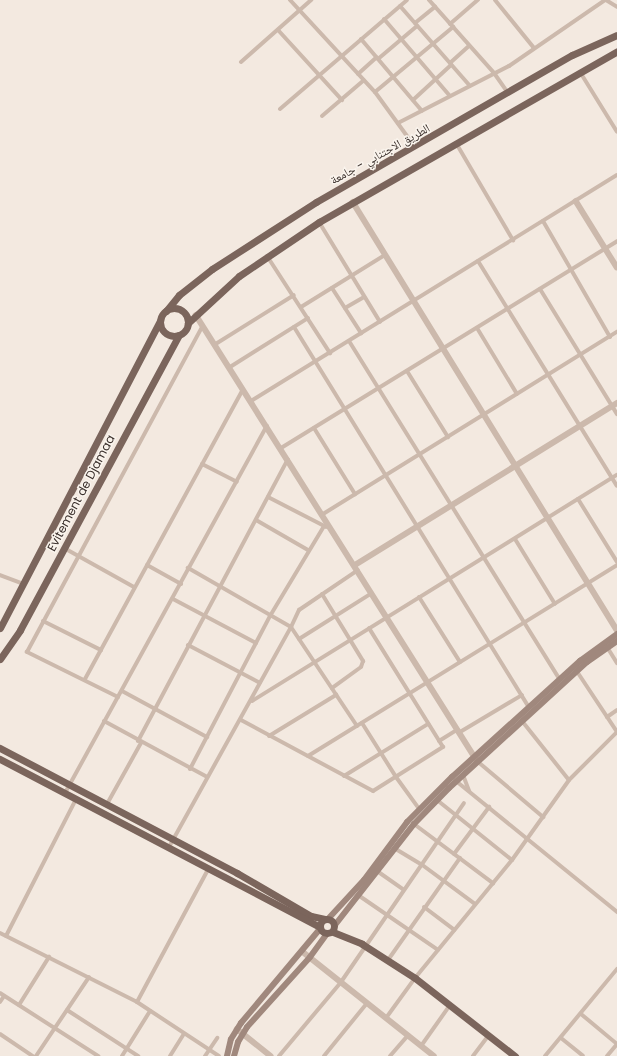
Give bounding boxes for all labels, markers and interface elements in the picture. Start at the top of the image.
street label: الطريق الاجتنابي - جامعة [328,121,432,187]
street label: Evitement de Djamaa [44,432,118,554]

